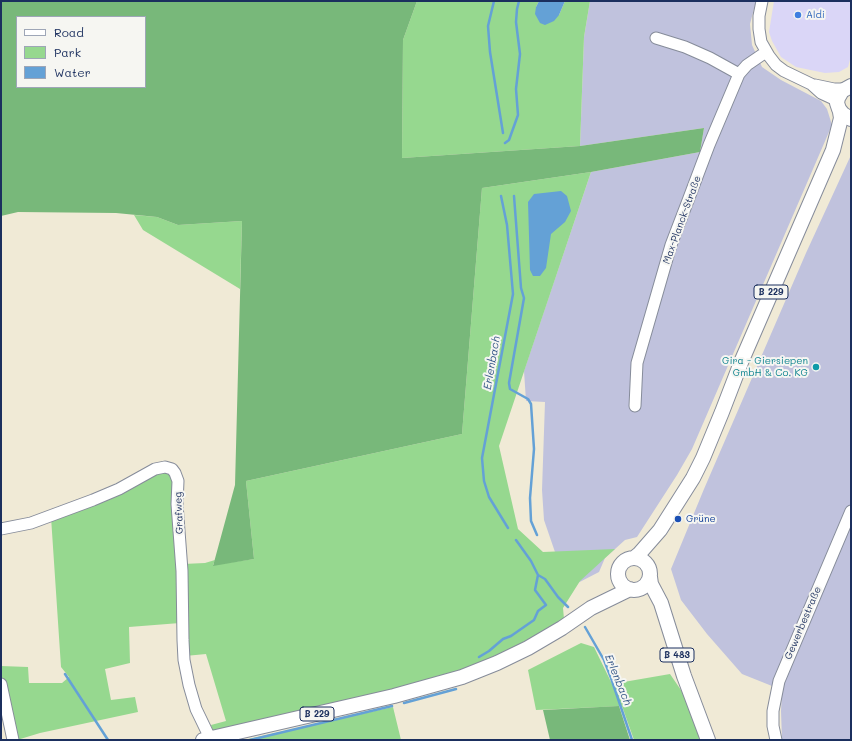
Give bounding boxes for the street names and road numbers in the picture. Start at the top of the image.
street label: Max-Planck-Straße [660,174,704,266]
road number: B 229 [754,285,788,299]
street label: Grafweg [172,492,186,534]
street label: Gewerbestraße [782,585,824,661]
road number: B 483 [660,648,694,662]
road number: B 229 [300,707,334,721]

